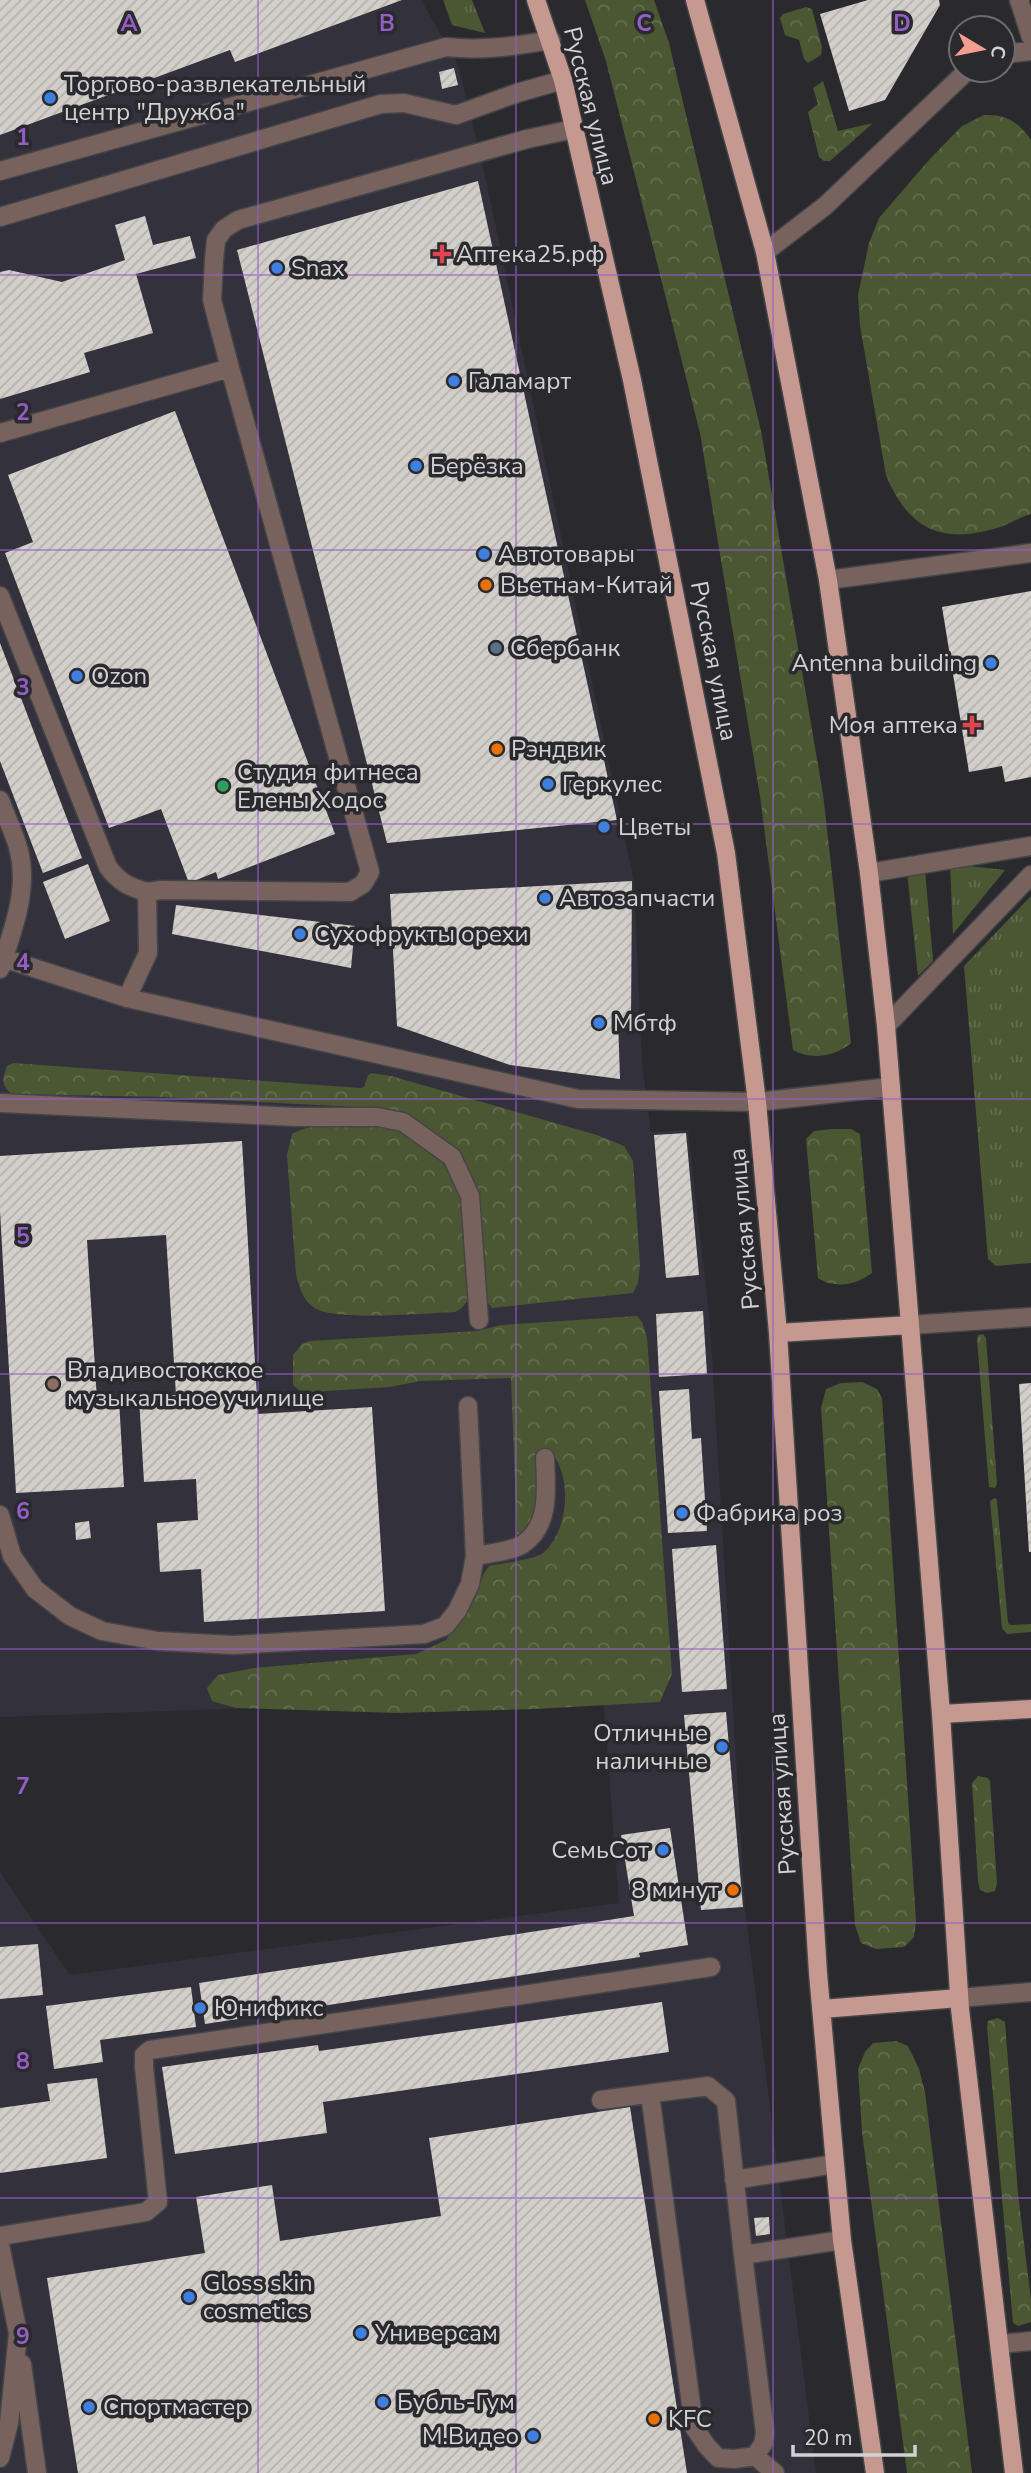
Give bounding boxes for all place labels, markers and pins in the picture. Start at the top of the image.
place label: Торгово-развлекательный центр "Дружба" [64,68,366,128]
marker: Торгово-развлекательный центр "Дружба" [42,90,58,106]
place label: Аптека25.рф [456,238,604,270]
marker: Аптека25.рф [434,246,450,262]
place label: Snax [291,252,345,284]
marker: Snax [269,260,285,276]
place label: Галамарт [468,365,571,397]
marker: Галамарт [446,373,462,389]
place label: Берёзка [430,450,524,482]
marker: Берёзка [408,458,424,474]
place label: Автотовары [498,538,635,570]
marker: Автотовары [476,546,492,562]
place label: Вьетнам-Китай [500,569,673,601]
marker: Вьетнам-Китай [478,577,494,593]
place label: Сбербанк [510,632,621,664]
marker: Сбербанк [488,640,504,656]
place label: Antenna building [791,647,977,679]
marker: Antenna building [983,655,999,671]
place label: Ozon [91,660,147,692]
marker: Ozon [69,668,85,684]
place label: Моя аптека [829,709,958,741]
marker: Моя аптека [964,717,980,733]
place label: Рэндвик [511,733,606,765]
marker: Рэндвик [489,741,505,757]
place label: Студия фитнеса Елены Ходос [237,756,419,816]
place label: Геркулес [562,768,662,800]
marker: Геркулес [540,776,556,792]
marker: Студия фитнеса Елены Ходос [215,778,231,794]
place label: Цветы [618,811,691,843]
marker: Цветы [596,819,612,835]
place label: Автозапчасти [559,882,715,914]
marker: Автозапчасти [537,890,553,906]
place label: Сухофрукты орехи [314,918,529,950]
marker: Сухофрукты орехи [292,926,308,942]
place label: Мбтф [613,1007,677,1039]
marker: Мбтф [591,1015,607,1031]
place label: Владивостокское музыкальное училище [67,1354,324,1414]
marker: Владивостокское музыкальное училище [45,1376,61,1392]
place label: Фабрика роз [696,1497,843,1529]
marker: Фабрика роз [674,1505,690,1521]
place label: Отличные наличные [593,1717,708,1777]
marker: Отличные наличные [714,1739,730,1755]
place label: СемьСот [551,1834,649,1866]
marker: СемьСот [655,1842,671,1858]
place label: 8 минут [631,1874,719,1906]
marker: 8 минут [725,1882,741,1898]
place label: Юнификс [214,1992,324,2024]
marker: Юнификс [192,2000,208,2016]
place label: Gloss skin cosmetics [203,2267,313,2327]
marker: Gloss skin cosmetics [181,2289,197,2305]
place label: Универсам [374,2317,498,2349]
marker: Универсам [353,2325,369,2341]
place label: Бубль-Гум [397,2386,515,2418]
place label: Спортмастер [103,2391,250,2423]
marker: Бубль-Гум [375,2394,391,2410]
marker: Спортмастер [81,2399,97,2415]
place label: KFC [668,2403,712,2435]
marker: KFC [646,2411,662,2427]
place label: М.Видео [422,2420,519,2452]
marker: М.Видео [525,2428,541,2444]

